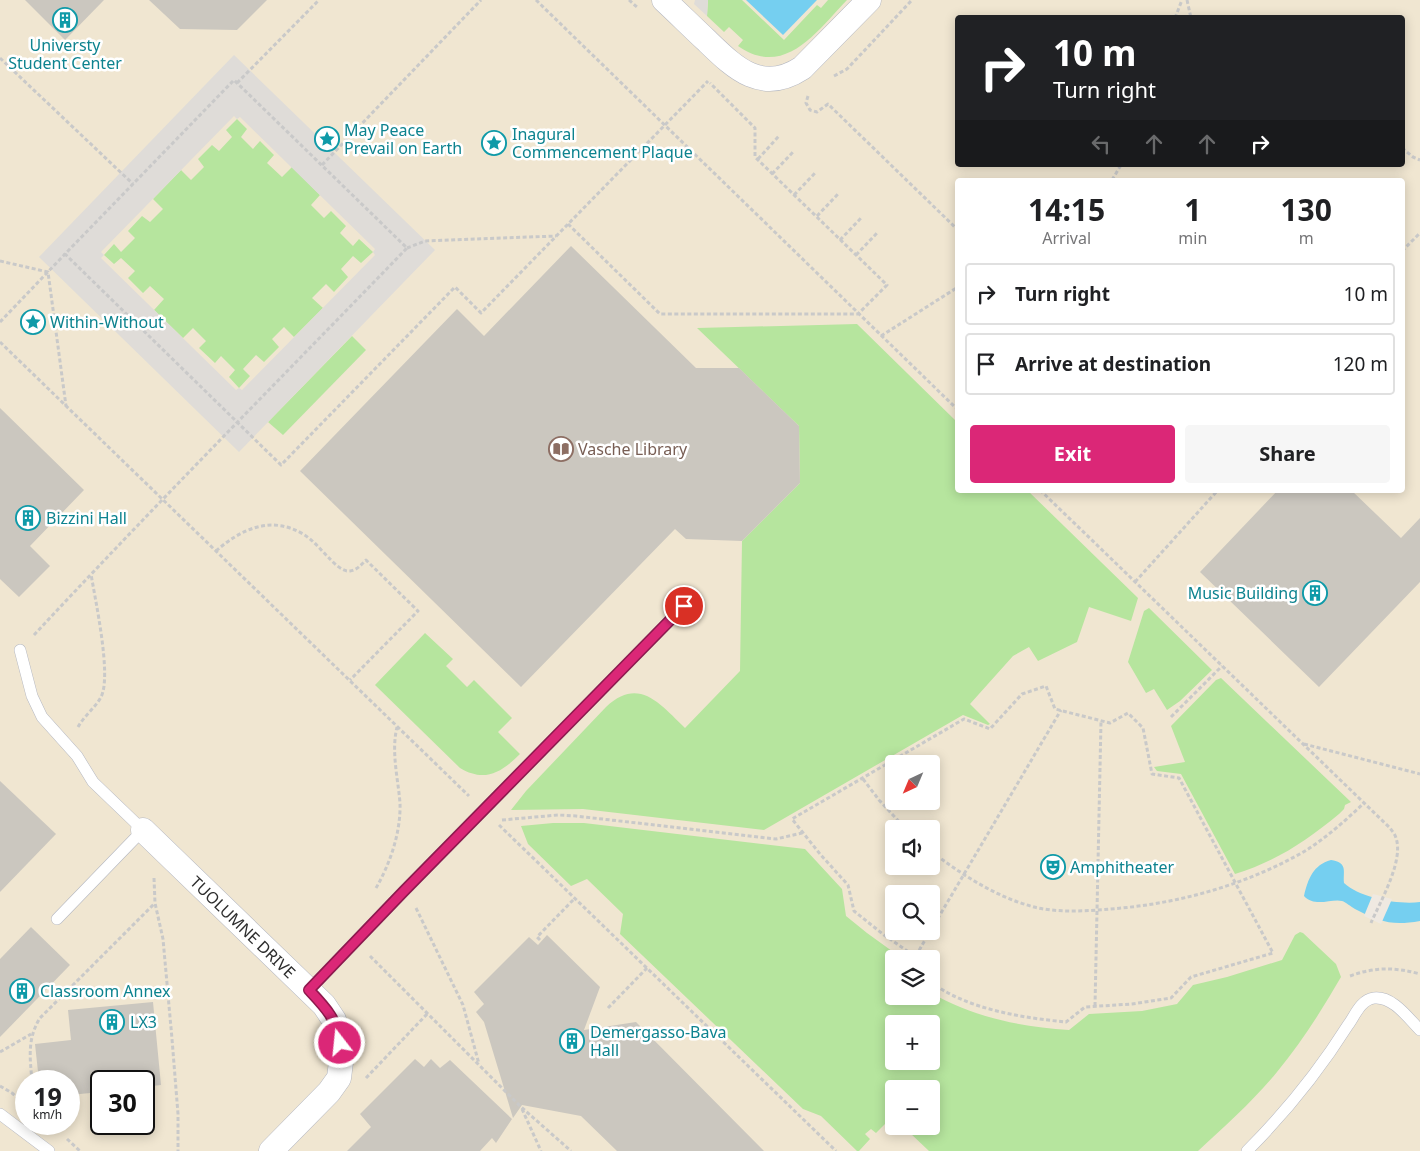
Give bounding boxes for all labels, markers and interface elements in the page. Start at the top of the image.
building icon: Universty Student Center [52,7,78,33]
text: 10 m [1053,29,1136,76]
place label: Universty Student Center [8,34,122,74]
icon: right [970,35,1035,100]
text: Turn right [1053,74,1156,104]
place label: May Peace Prevail on Earth [344,119,462,159]
place label: Inagural Commencement Plaque [512,123,693,163]
place icon: May Peace Prevail on Earth [314,126,340,152]
place icon: Inagural Commencement Plaque [481,130,507,156]
icon: left [1087,130,1115,158]
icon: ahead [1140,130,1168,158]
icon: ahead [1193,130,1221,158]
icon: right [1246,130,1274,158]
text: 14:15 [1028,189,1105,230]
text: 1 [1184,189,1201,230]
text: 130 [1280,189,1332,230]
text: Arrival [1042,227,1091,249]
text: min [1178,227,1207,249]
text: m [1299,227,1314,249]
icon: right [972,280,1000,308]
text: Turn right [1015,281,1110,307]
text: 10 m [1344,281,1388,307]
place icon: Within-Without [20,309,46,335]
place label: Within-Without [50,311,164,333]
icon: arrive [972,350,1000,378]
text: Arrive at destination [1015,351,1211,377]
text: 120 m [1333,351,1388,377]
button: Exit [970,425,1175,483]
button: Share [1185,425,1390,483]
library icon: Vasche Library [548,436,574,462]
place label: Vasche Library [578,438,688,460]
building icon: Bizzini Hall [15,505,41,531]
place label: Bizzini Hall [46,507,127,529]
building icon: Music Building [1302,580,1328,606]
place label: Music Building [1188,582,1298,604]
pin [663,585,705,627]
icon: arrive [670,592,698,620]
north arrow [885,755,940,810]
map controls [885,755,940,1135]
button: sound [885,820,940,875]
theatre icon: Amphitheater [1040,854,1066,880]
place label: Amphitheater [1070,856,1175,878]
street label: TUOLUMNE DRIVE [186,871,300,983]
button: search [885,885,940,940]
button: layers [885,950,940,1005]
building icon: Classroom Annex [9,978,35,1004]
place label: Classroom Annex [40,980,171,1002]
building icon: LX3 [99,1009,125,1035]
place label: LX3 [130,1011,157,1033]
button: + [885,1015,940,1070]
position arrow [313,1016,365,1068]
place label: Demergasso-Bava Hall [590,1021,727,1061]
building icon: Demergasso-Bava Hall [559,1028,585,1054]
speed limit sign: 30 [90,1070,155,1135]
text: 19 [33,1079,62,1113]
button: − [885,1080,940,1135]
text: km/h [33,1106,62,1123]

